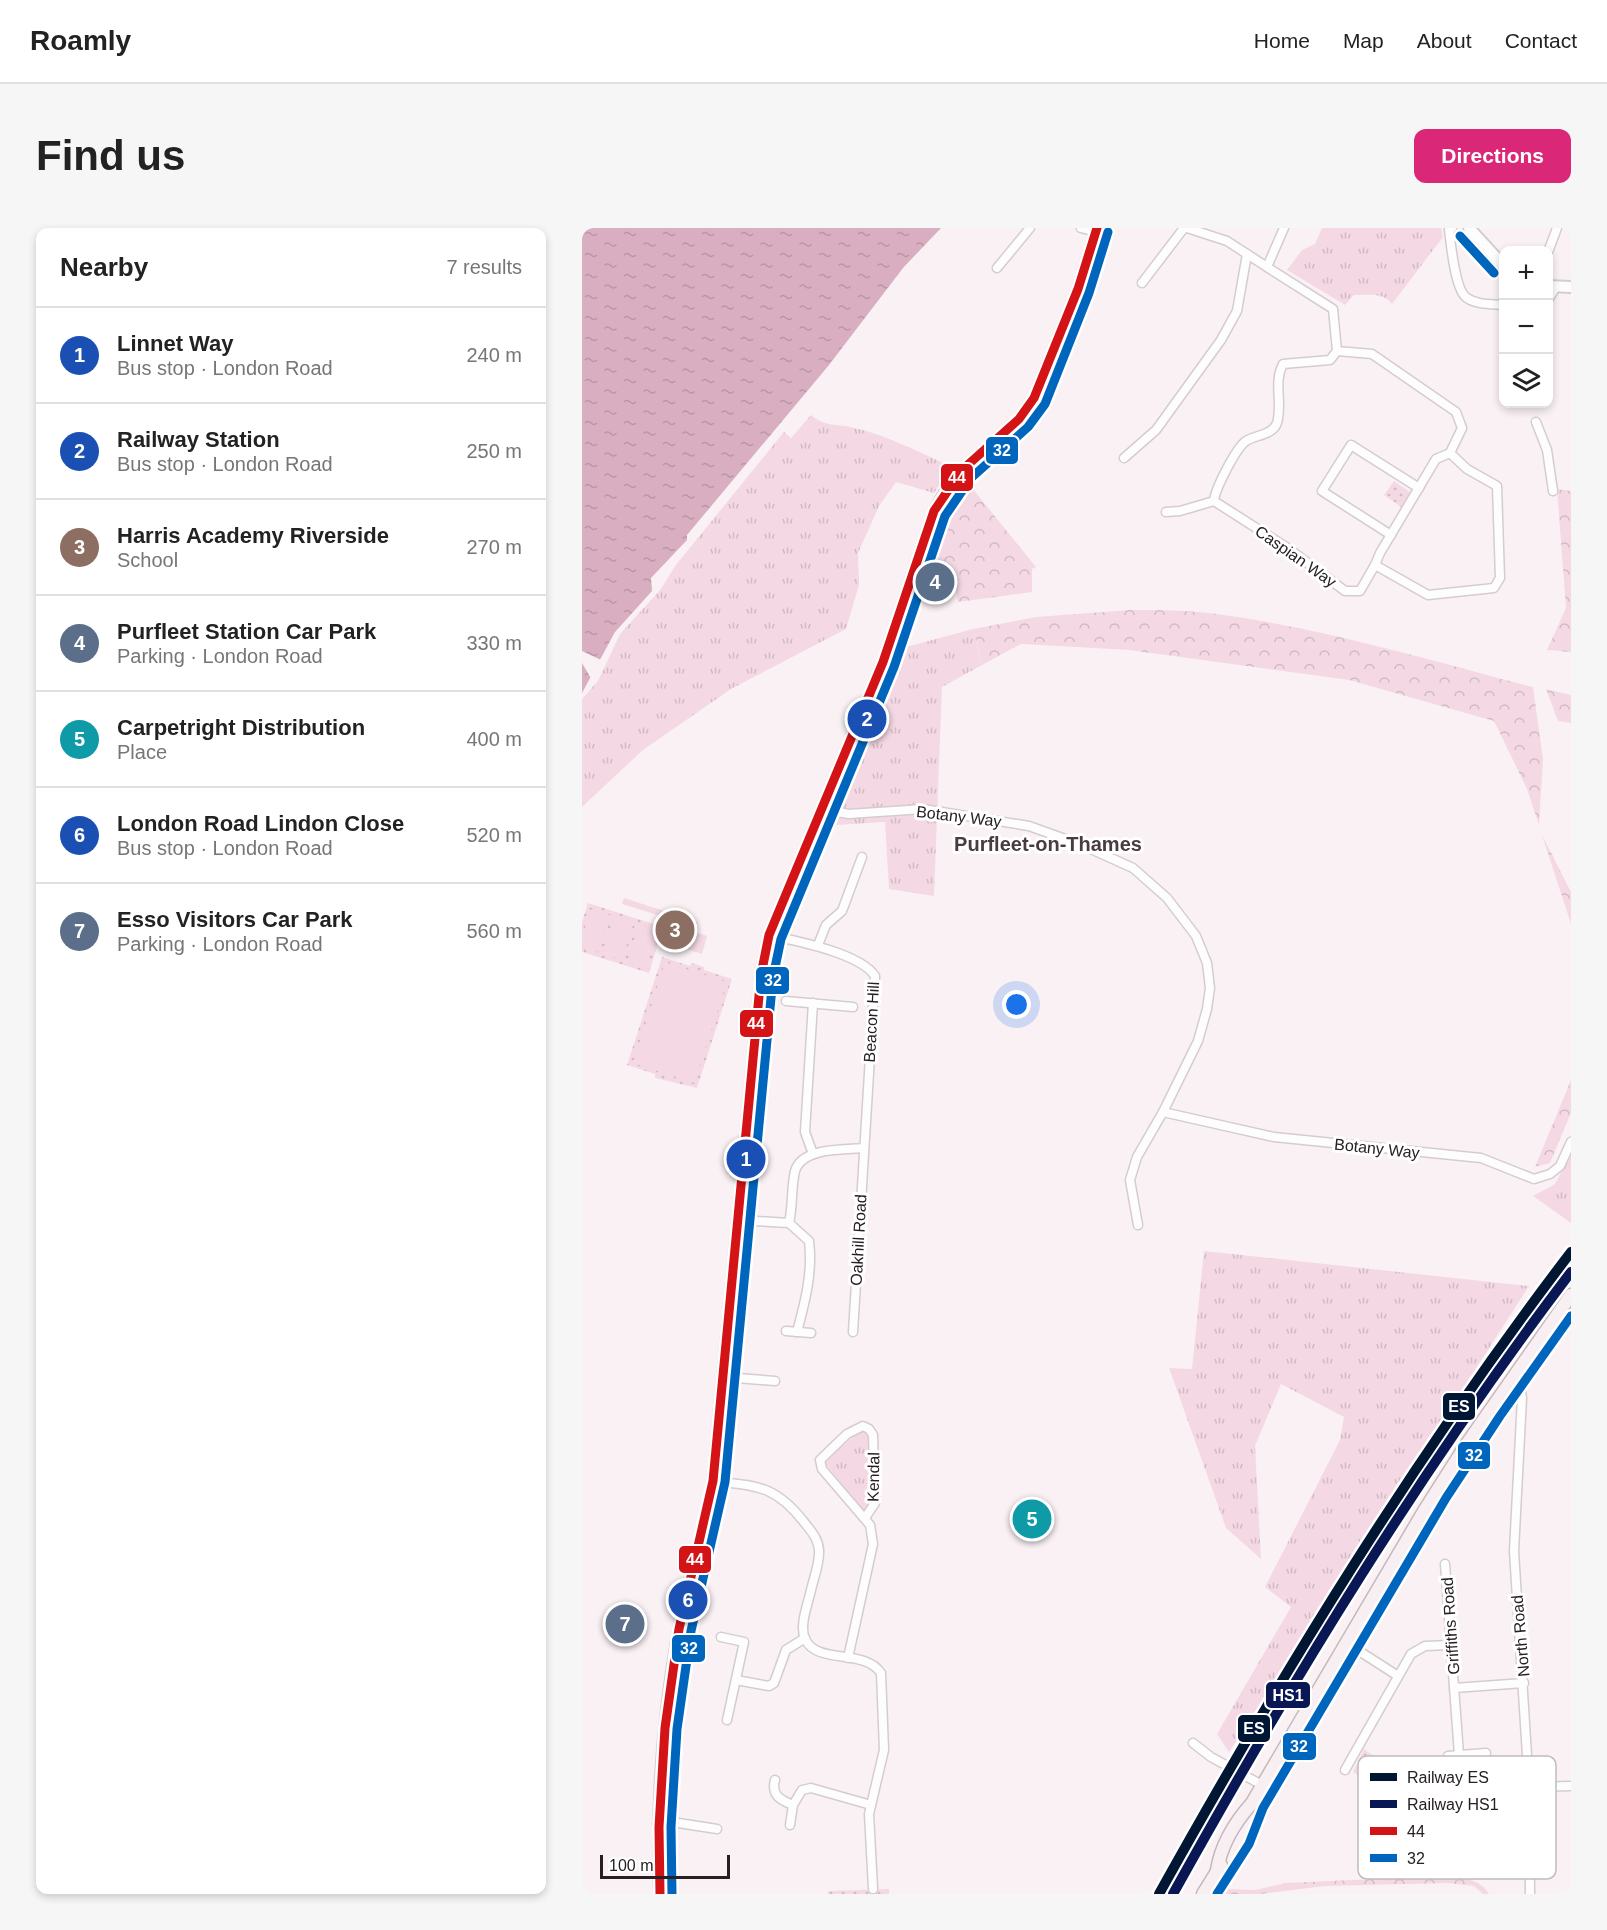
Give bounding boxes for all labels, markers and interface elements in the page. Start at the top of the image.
text: Roamly [30,25,131,56]
text: Home [1254,29,1310,52]
text: Map [1343,29,1384,52]
text: About [1417,29,1472,52]
text: Contact [1505,29,1577,52]
button: Directions [1414,129,1571,183]
text: Find us [36,132,185,179]
map controls [1499,246,1553,408]
button: + [1499,246,1553,300]
text: Nearby [60,252,148,282]
text: 7 results [446,256,522,278]
button: − [1499,300,1553,354]
text: Linnet Way [117,331,234,356]
text: 1 [74,344,85,366]
text: 240 m [466,344,522,366]
button: layers [1499,354,1553,408]
text: Bus stop · London Road [117,357,333,379]
text: Railway Station [117,427,280,452]
line badge: 32 [985,436,1019,465]
text: 2 [74,440,85,462]
text: 250 m [466,440,522,462]
text: 32 [993,442,1011,459]
text: Bus stop · London Road [117,453,333,475]
line badge: 44 [940,463,974,492]
text: 44 [948,469,966,486]
street label: Caspian Way [1252,522,1339,590]
text: Harris Academy Riverside [117,523,389,548]
text: 3 [74,536,85,558]
text: 270 m [466,536,522,558]
text: School [117,549,178,571]
pin: 4 [916,560,954,604]
text: Purfleet Station Car Park [117,619,376,644]
text: 4 [74,632,85,654]
text: 330 m [466,632,522,654]
text: Parking · London Road [117,645,323,667]
pin: 2 [848,696,886,742]
text: Carpetright Distribution [117,715,365,740]
text: 5 [74,728,85,750]
text: 400 m [466,728,522,750]
text: Place [117,741,167,763]
street label: Botany Way [915,803,1002,830]
text: London Road Lindon Close [117,811,404,836]
text: 6 [74,824,85,846]
text: 520 m [466,824,522,846]
district label: Purfleet-on-Thames [954,833,1142,855]
text: Bus stop · London Road [117,837,333,859]
text: Esso Visitors Car Park [117,907,353,932]
pin: 3 [656,908,694,952]
text: 7 [74,920,85,942]
text: 560 m [466,920,522,942]
text: Parking · London Road [117,933,323,955]
line badge: 32 [755,966,790,995]
text: 32 [764,972,782,989]
street label: Beacon Hill [861,981,882,1063]
your location [1002,990,1031,1019]
line badge: 44 [739,1009,774,1038]
text: 44 [747,1015,765,1032]
pin: 1 [726,1136,766,1182]
street label: Botany Way [1333,1136,1420,1161]
street label: Oakhill Road [848,1194,869,1286]
line badge: ES [1442,1392,1476,1421]
text: ES [1448,1398,1470,1415]
line badge: 32 [1457,1441,1491,1470]
text: 32 [1465,1447,1483,1464]
street label: Kendal [865,1452,882,1502]
pin: 5 [1012,1496,1052,1542]
line badge: 44 [678,1545,712,1574]
text: 44 [686,1551,704,1568]
street label: Griffiths Road [1439,1577,1462,1675]
pin: 6 [668,1578,708,1622]
street label: North Road [1508,1594,1533,1677]
pin: 7 [606,1602,645,1646]
line badge: 32 [671,1634,706,1663]
text: 32 [680,1640,698,1657]
line badge: HS1 [1265,1681,1311,1709]
text: HS1 [1272,1687,1304,1704]
line badge: ES [1237,1714,1271,1743]
text: ES [1243,1720,1265,1737]
line badge: 32 [1282,1732,1317,1761]
text: 32 [1290,1738,1308,1755]
legend [1358,1756,1556,1879]
text: Railway ES [1407,1769,1489,1786]
text: Railway HS1 [1407,1796,1499,1813]
text: 44 [1407,1823,1425,1840]
text: 32 [1407,1850,1425,1867]
scale bar [600,1852,730,1880]
text: 100 m [609,1857,653,1874]

